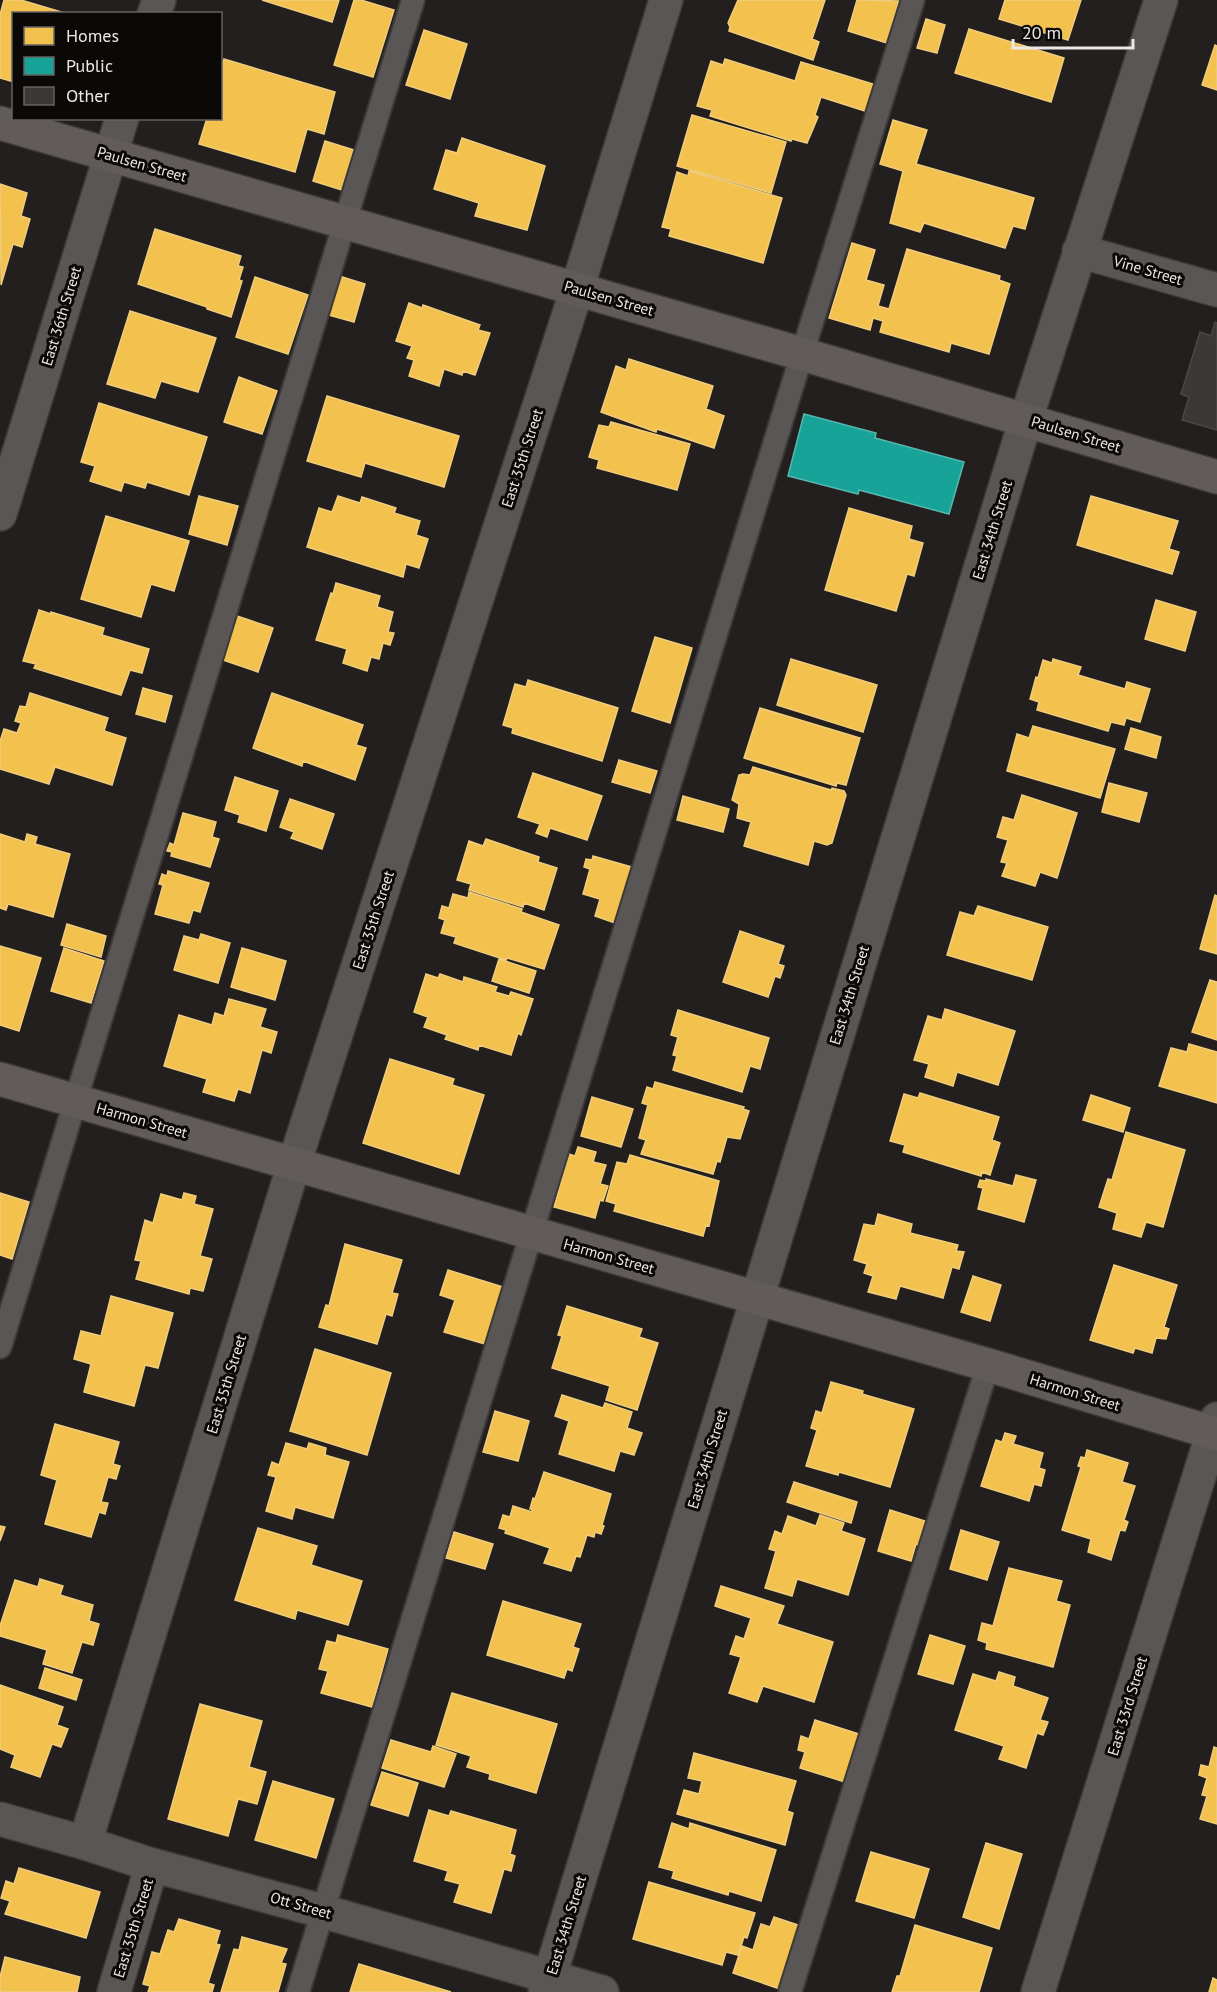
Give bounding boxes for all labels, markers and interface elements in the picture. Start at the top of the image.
legend [12,12,222,120]
scale bar [1013,12,1133,50]
text: 20 m [1022,21,1061,44]
text: Homes [66,24,119,47]
text: Public [66,54,113,77]
text: Other [66,84,110,107]
street label: Paulsen Street [95,142,189,186]
street label: Vine Street [1110,251,1185,289]
street label: East 36th Street [37,264,85,368]
street label: Paulsen Street [562,276,656,320]
street label: East 35th Street [497,406,547,510]
street label: Paulsen Street [1029,411,1123,457]
street label: East 34th Street [968,478,1016,582]
street label: East 35th Street [348,868,398,972]
street label: East 34th Street [825,943,873,1047]
street label: Harmon Street [95,1098,189,1142]
street label: Harmon Street [562,1234,656,1278]
street label: East 35th Street [202,1332,250,1436]
street label: Harmon Street [1028,1369,1122,1415]
street label: East 34th Street [683,1407,731,1511]
street label: East 33rd Street [1103,1654,1151,1758]
street label: East 34th Street [542,1873,590,1977]
street label: East 35th Street [109,1876,157,1980]
street label: Ott Street [268,1887,334,1923]

